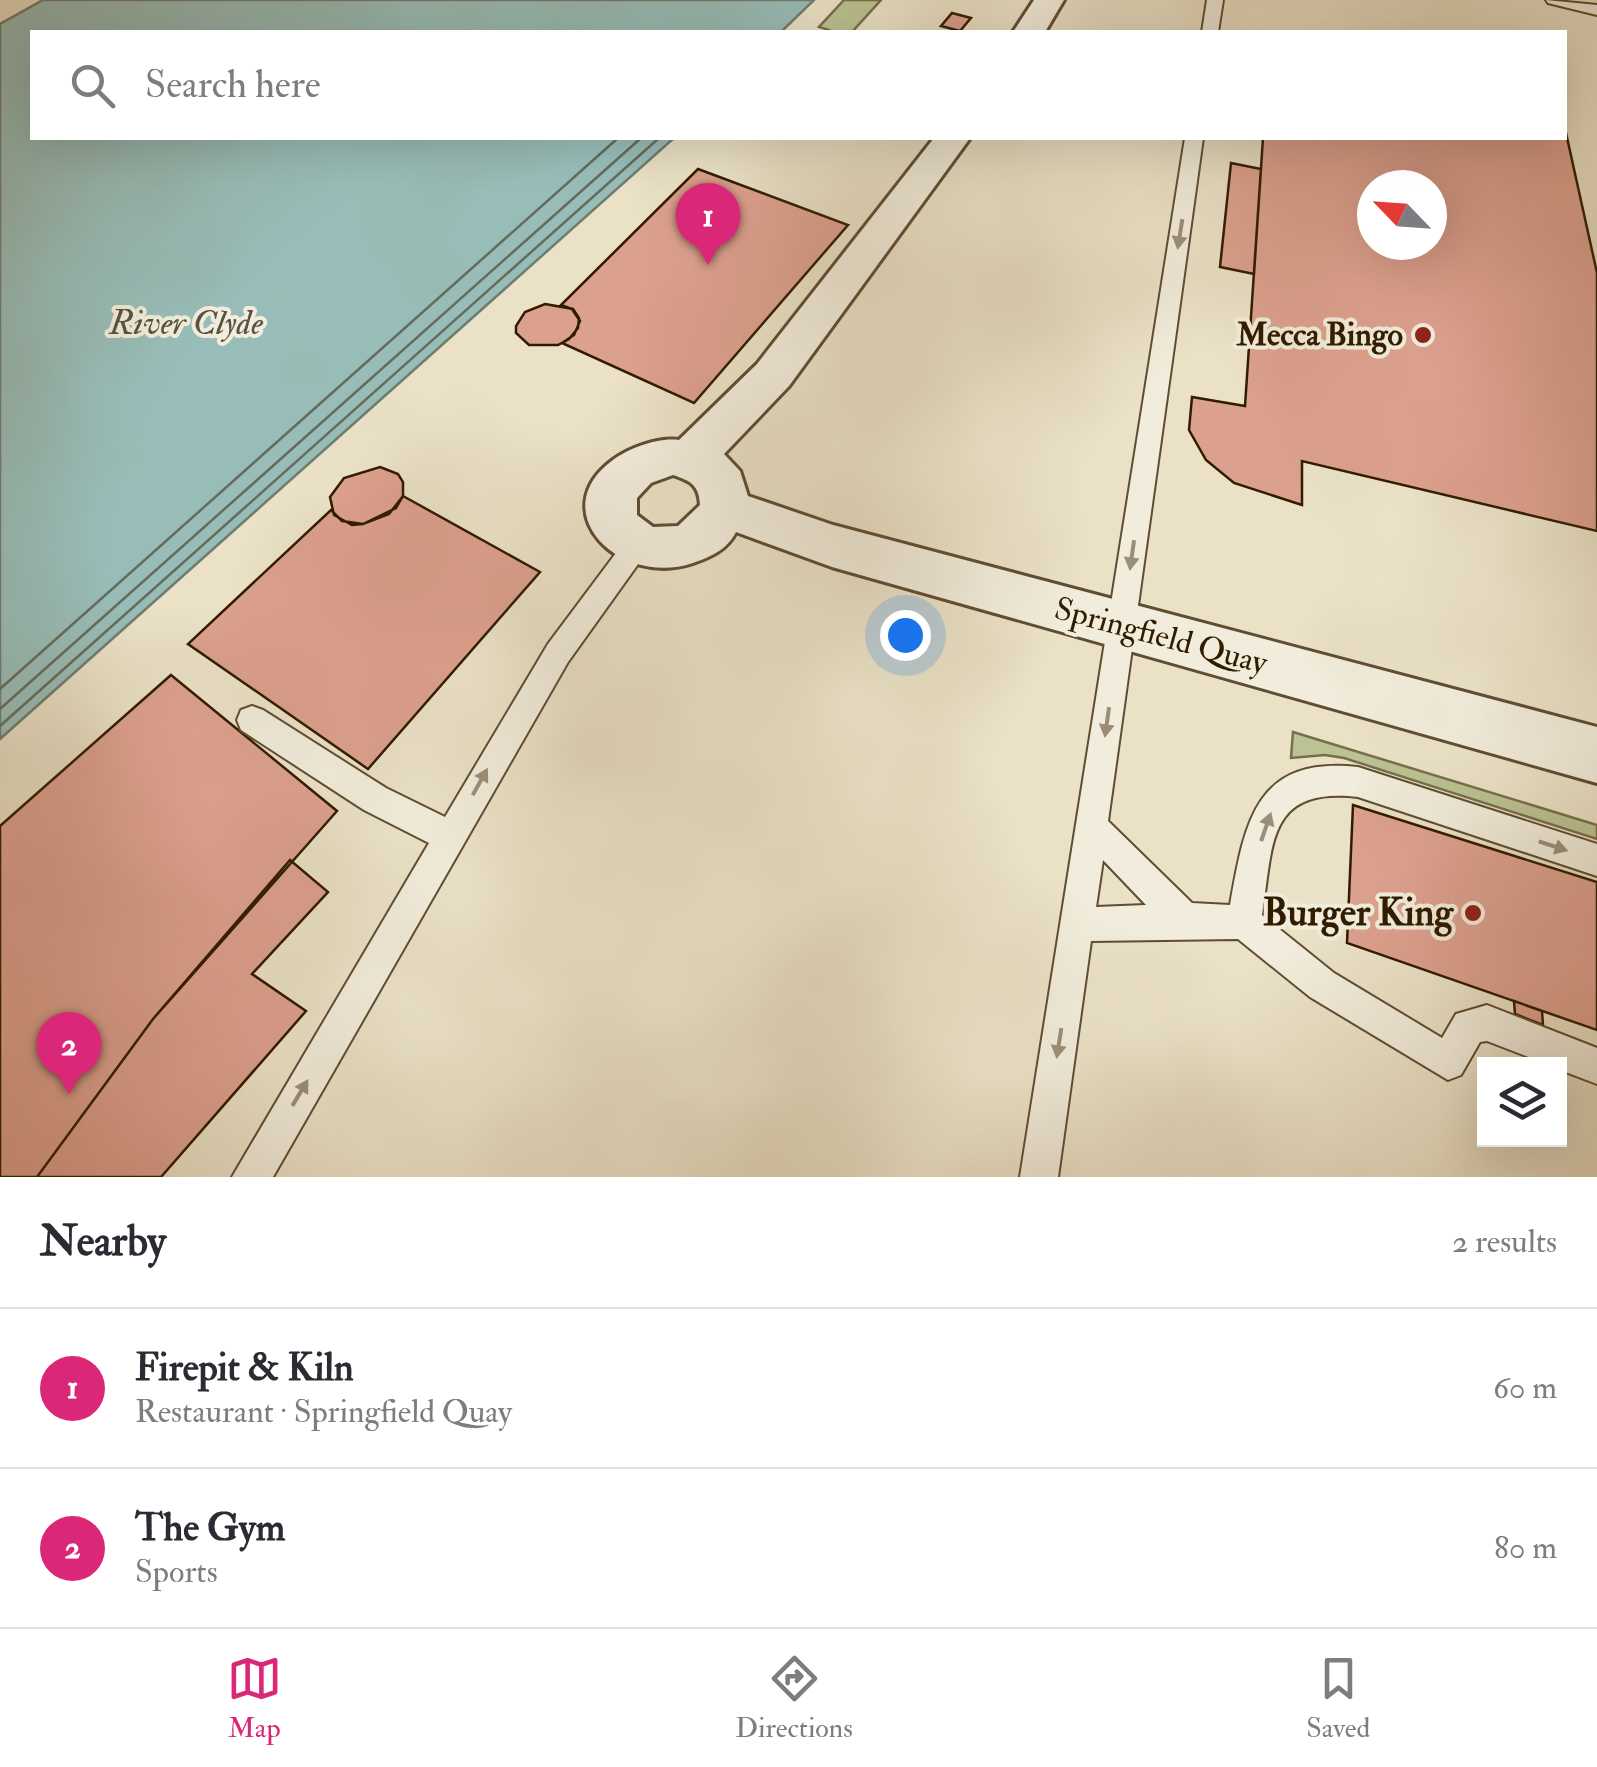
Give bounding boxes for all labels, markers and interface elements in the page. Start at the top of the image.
search box [30,30,1567,140]
icon: search [65,58,120,113]
text: Search here [145,61,321,109]
north arrow [1357,170,1447,260]
pin: 1 [676,182,740,265]
one-way arrow [1172,219,1187,250]
water label: River Clyde [108,301,263,345]
place label: Mecca Bingo [1236,315,1403,355]
marker: Mecca Bingo [1412,324,1434,346]
one-way arrow [1123,540,1139,572]
street label: Springfield Quay [1050,588,1273,684]
your location [880,610,931,661]
one-way arrow [1099,707,1115,738]
one-way arrow [472,767,489,796]
one-way arrow [1259,812,1274,842]
one-way arrow [1539,840,1569,855]
place label: Burger King [1263,889,1454,937]
marker: Burger King [1462,902,1484,924]
pin: 2 [36,1012,102,1094]
one-way arrow [1051,1028,1067,1060]
map controls [1477,1057,1567,1147]
button: layers [1477,1057,1567,1147]
one-way arrow [291,1079,308,1107]
text: Nearby [40,1216,166,1268]
text: 2 results [1452,1222,1557,1262]
text: Firepit & Kiln [135,1344,354,1392]
text: 1 [67,1368,78,1408]
text: 60 m [1493,1368,1557,1408]
text: Restaurant · Springfield Quay [135,1392,512,1432]
text: The Gym [135,1504,285,1552]
text: 2 [64,1528,81,1568]
text: 80 m [1494,1528,1557,1568]
text: Sports [135,1552,218,1592]
tab: Map [227,1651,282,1746]
tab: Directions [735,1651,853,1746]
tab: Saved [1306,1651,1370,1746]

